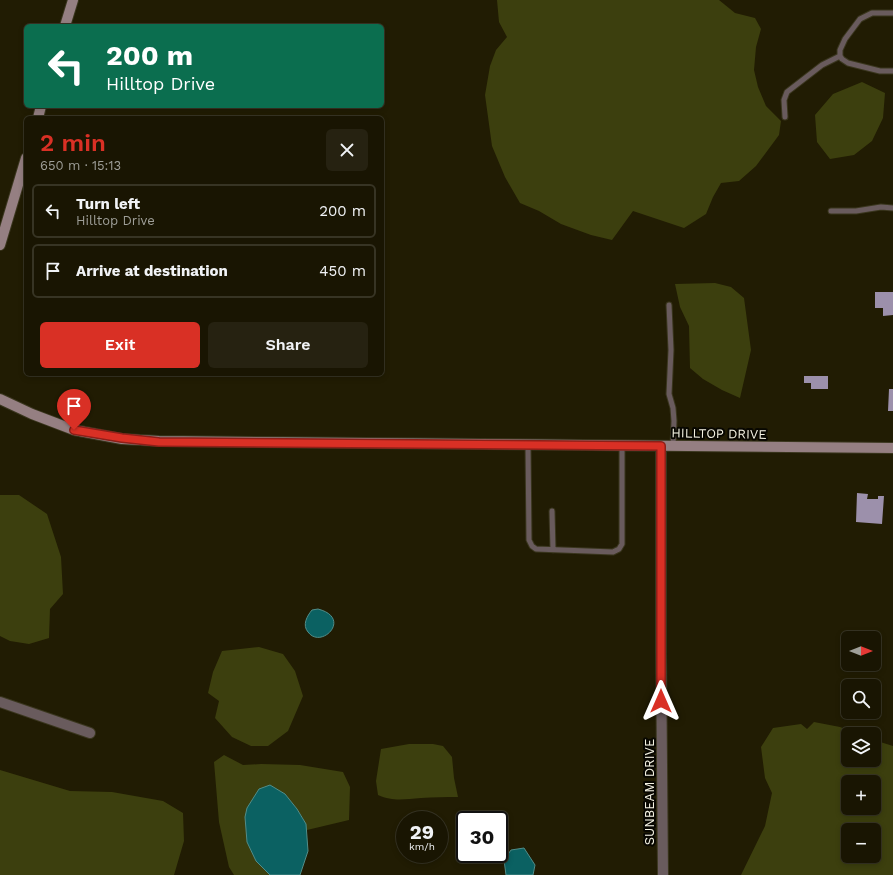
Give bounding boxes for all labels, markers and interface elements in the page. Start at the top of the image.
text: 200 m [106,39,193,72]
icon: left [40,40,92,92]
text: Hilltop Drive [106,73,215,94]
text: 2 min [40,129,106,157]
button: close [326,129,368,171]
text: 650 m · 15:13 [40,158,121,173]
text: Turn left [76,195,140,213]
icon: left [42,200,64,222]
text: 200 m [319,202,366,220]
text: Hilltop Drive [76,213,155,228]
icon: arrive [42,260,64,282]
text: Arrive at destination [76,262,228,280]
text: 450 m [319,262,366,280]
button: Exit [40,322,200,368]
button: Share [208,322,368,368]
pin [57,389,91,430]
icon: arrive [63,395,85,417]
street label: HILLTOP DRIVE [671,425,767,442]
north arrow [841,631,881,671]
map controls [841,631,881,863]
button: search [841,679,881,719]
position arrow [640,680,682,722]
button: layers [841,727,881,767]
street label: SUNBEAM DRIVE [642,739,657,845]
button: + [841,775,881,815]
speed limit sign: 30 [456,811,508,863]
text: 29 [410,820,434,844]
button: − [841,823,881,863]
text: km/h [409,841,435,852]

